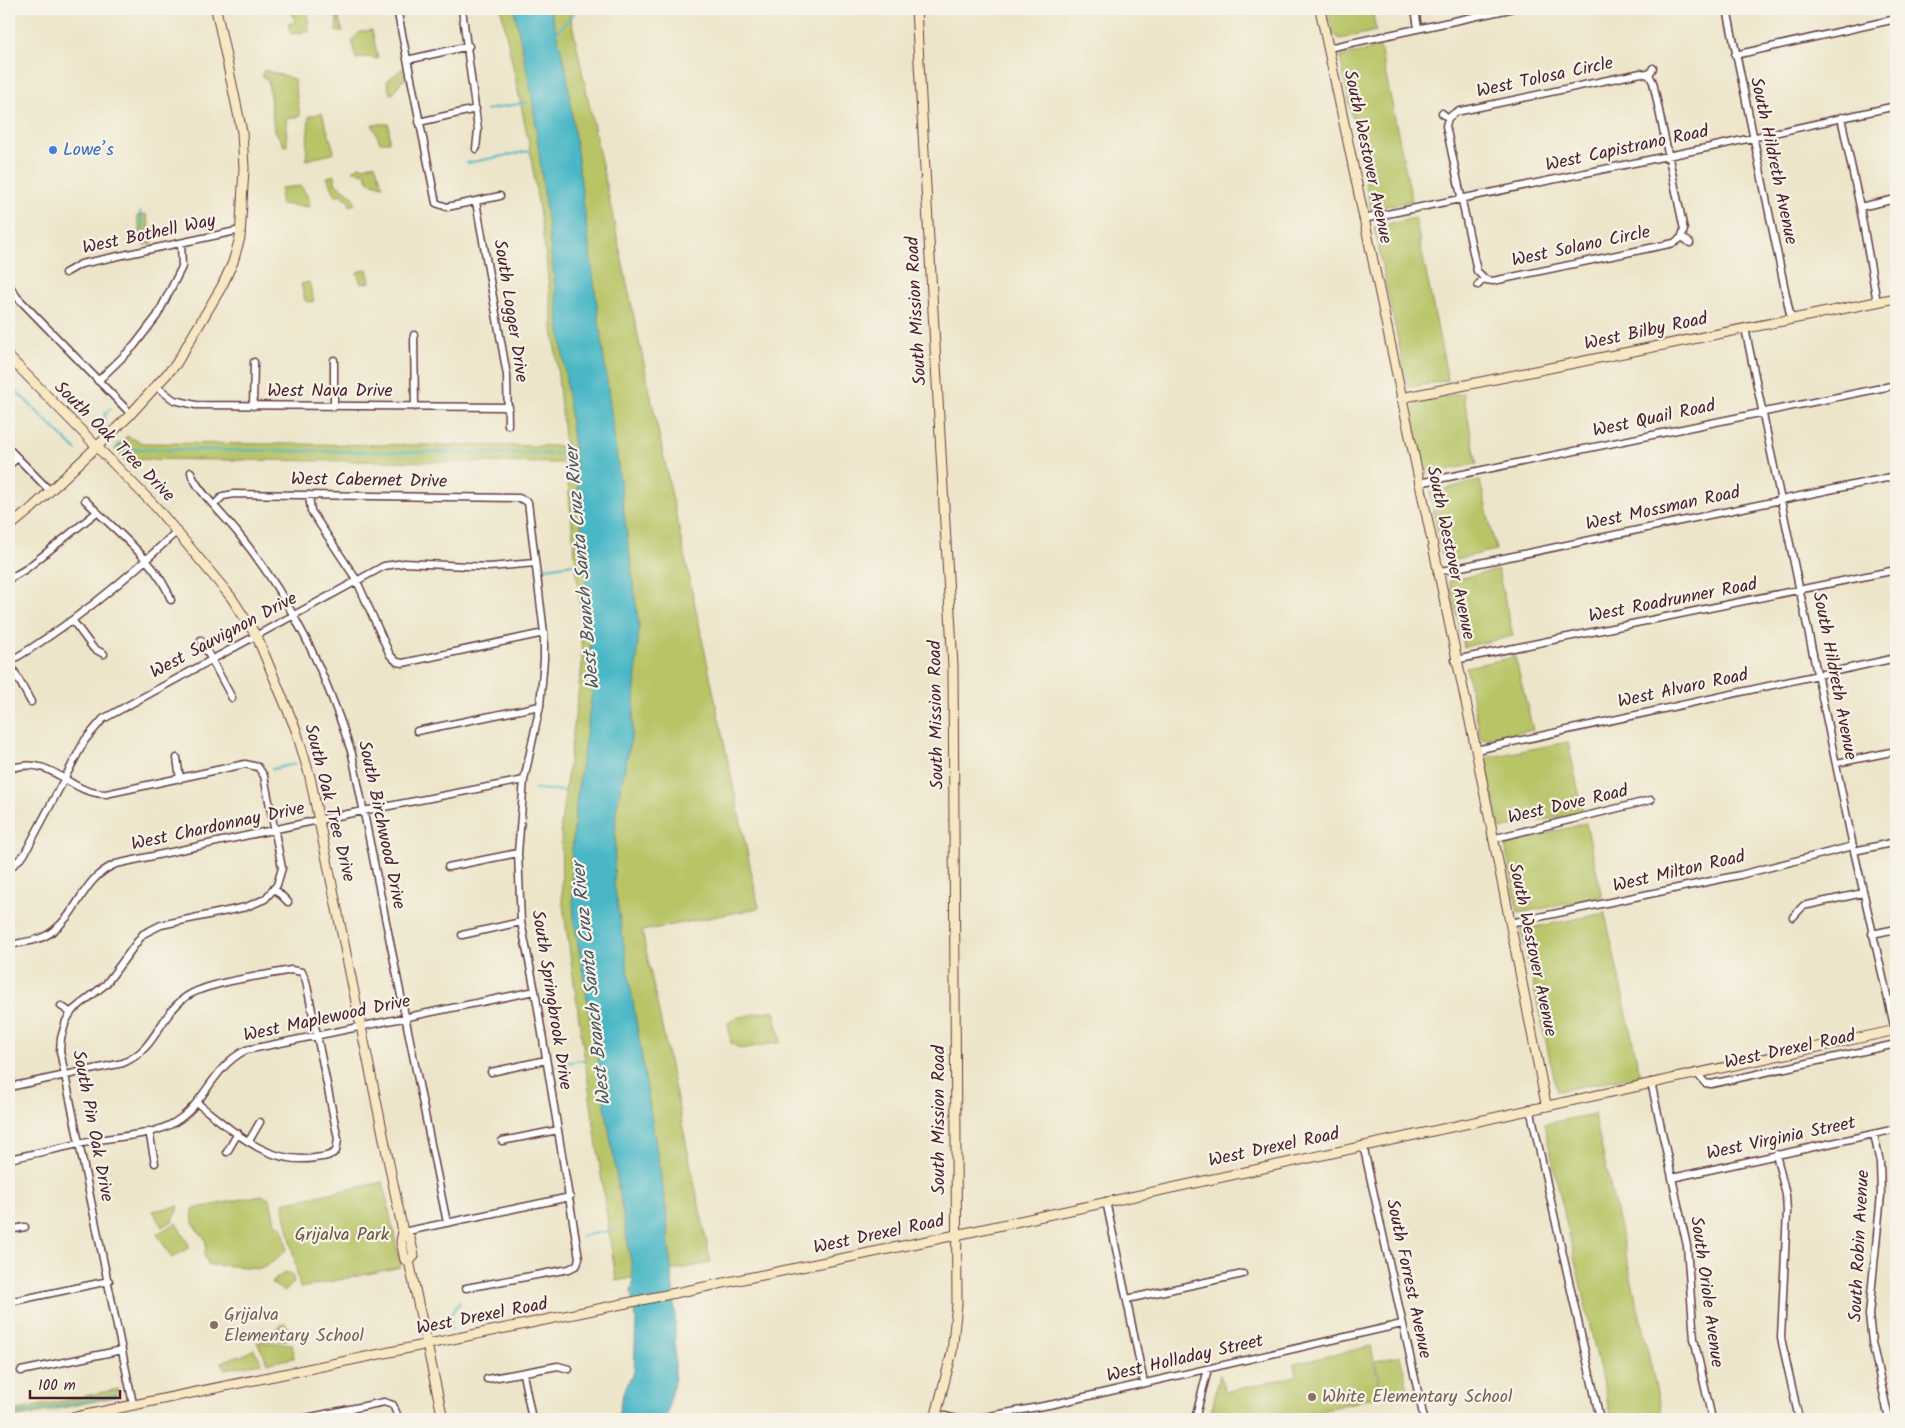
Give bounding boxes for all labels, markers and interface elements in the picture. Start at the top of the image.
street label: West Tolosa Circle [1474,49,1616,107]
street label: South Westover Avenue [1334,67,1400,247]
street label: South Hildreth Avenue [1741,74,1805,248]
street label: West Capistrano Road [1543,117,1712,180]
place label: Lowe’s [63,136,114,165]
marker: Lowe’s [47,144,59,156]
street label: West Bothell Way [80,207,219,263]
street label: West Solano Circle [1509,218,1653,276]
street label: South Mission Road [899,235,935,386]
street label: South Logger Drive [484,238,536,384]
street label: West Bilby Road [1582,305,1711,359]
street label: South Oak Tree Drive [47,375,181,509]
street label: West Nava Drive [267,377,393,406]
street label: West Quail Road [1590,392,1719,446]
water label: West Branch Santa Cruz River [557,441,609,691]
street label: South Westover Avenue [1417,463,1483,643]
street label: West Cabernet Drive [291,465,447,497]
street label: West Mossman Road [1583,478,1744,540]
street label: West Roadrunner Road [1586,570,1761,632]
street label: West Sauvignon Drive [145,585,303,687]
street label: South Hildreth Avenue [1803,589,1865,763]
street label: South Mission Road [921,639,953,790]
street label: West Alvaro Road [1615,661,1752,717]
street label: South Oak Tree Drive [295,721,363,885]
street label: South Birchwood Drive [349,738,413,912]
street label: West Dove Road [1505,777,1632,833]
street label: West Chardonnay Drive [128,794,308,860]
street label: West Milton Road [1610,842,1749,901]
water label: West Branch Santa Cruz River [564,857,620,1107]
street label: South Westover Avenue [1499,860,1565,1040]
street label: South Springbrook Drive [522,908,580,1092]
street label: West Maplewood Drive [241,987,413,1051]
street label: West Drexel Road [1722,1022,1859,1078]
street label: South Mission Road [925,1044,954,1195]
street label: South Pin Oak Drive [63,1048,121,1204]
street label: West Virginia Street [1704,1109,1859,1169]
street label: West Drexel Road [1206,1120,1343,1176]
street label: South Robin Avenue [1842,1169,1878,1323]
street label: South Forrest Avenue [1377,1196,1439,1362]
street label: West Drexel Road [811,1207,948,1263]
street label: South Oriole Avenue [1681,1215,1731,1369]
park label: Grijalva Park [295,1221,390,1250]
street label: West Drexel Road [414,1290,551,1344]
place label: Grijalva Elementary School [224,1301,365,1351]
marker: Grijalva Elementary School [208,1319,220,1331]
street label: West Holladay Street [1104,1327,1267,1391]
scale bar [30,1368,120,1400]
text: 100 m [38,1374,76,1398]
place label: White Elementary School [1322,1383,1513,1412]
marker: White Elementary School [1306,1391,1318,1403]

